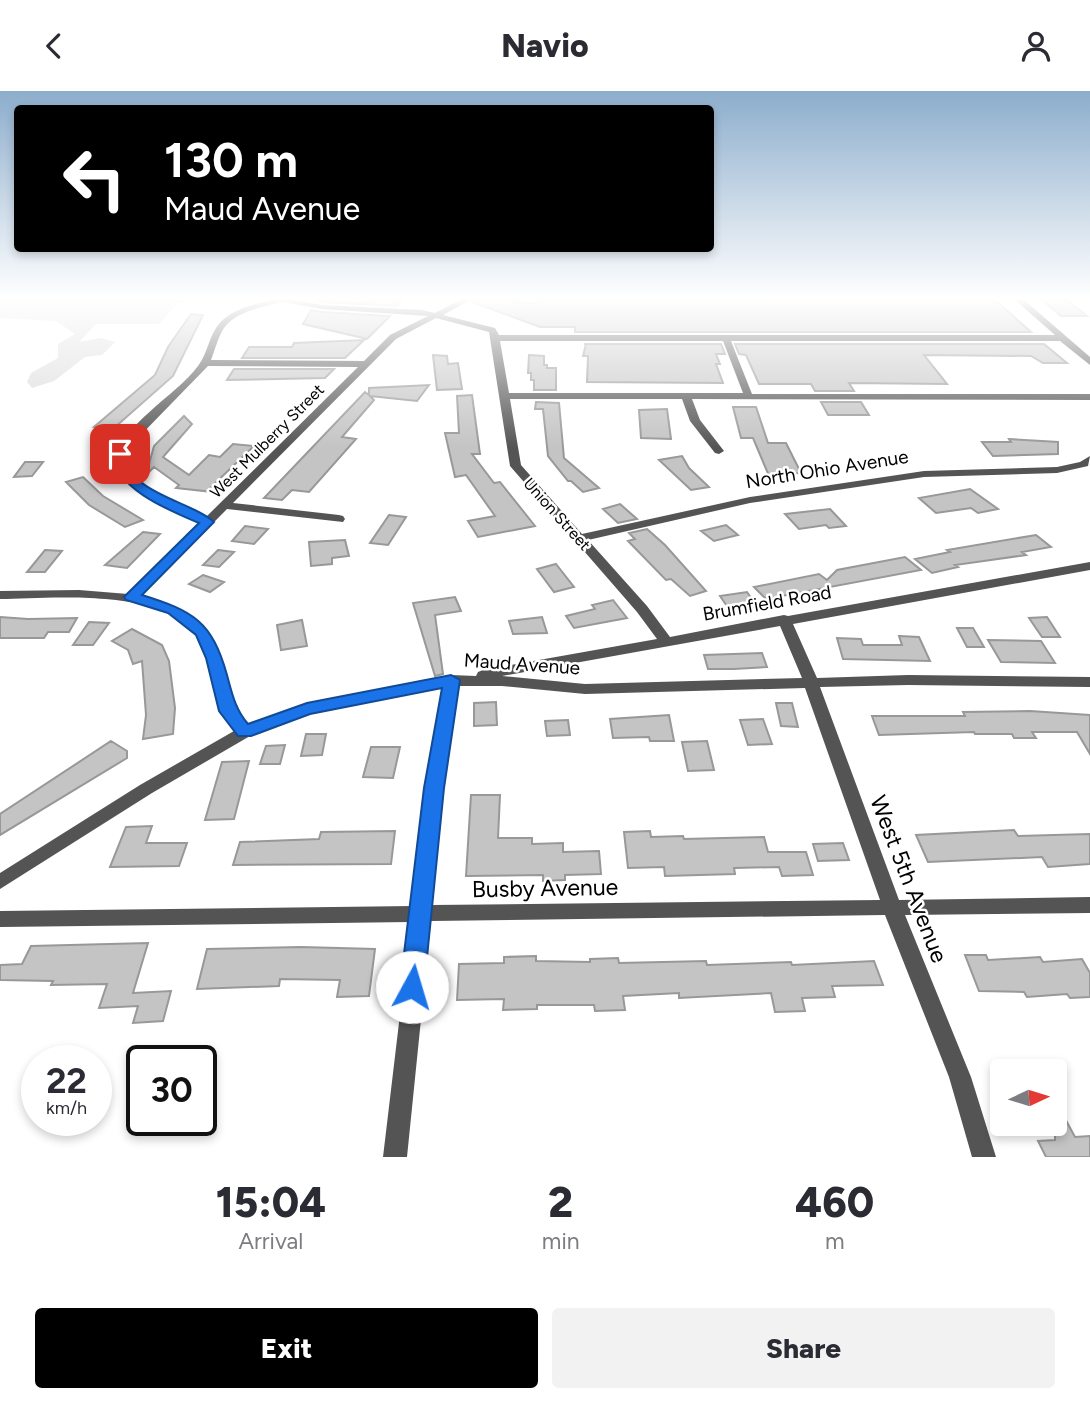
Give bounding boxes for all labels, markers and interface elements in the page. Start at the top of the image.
icon: back [35,27,73,65]
text: Navio [501,27,589,65]
icon: person [1017,27,1055,65]
text: 130 m [164,130,298,189]
icon: left [49,133,140,224]
text: Maud Avenue [164,190,360,228]
street label: West Mulberry Street [206,380,328,502]
pin [90,424,150,484]
icon: arrive [101,435,139,473]
street label: North Ohio Avenue [744,445,910,493]
street label: Union Street [520,474,594,554]
street label: Brumfield Road [701,580,833,626]
street label: Maud Avenue [463,648,581,680]
street label: West 5th Avenue [864,791,954,967]
street label: Busby Avenue [472,873,618,903]
position arrow [375,950,449,1024]
speed limit sign: 30 [126,1045,217,1136]
north arrow [990,1059,1068,1136]
map controls [990,1059,1067,1136]
text: 22 [46,1060,87,1102]
text: km/h [46,1097,87,1119]
text: 15:04 [216,1177,326,1228]
text: 2 [548,1177,573,1228]
text: 460 [795,1177,874,1228]
text: Arrival [238,1227,303,1255]
text: min [542,1227,580,1255]
text: m [825,1227,845,1255]
button: Exit [35,1308,538,1388]
button: Share [552,1308,1055,1388]

